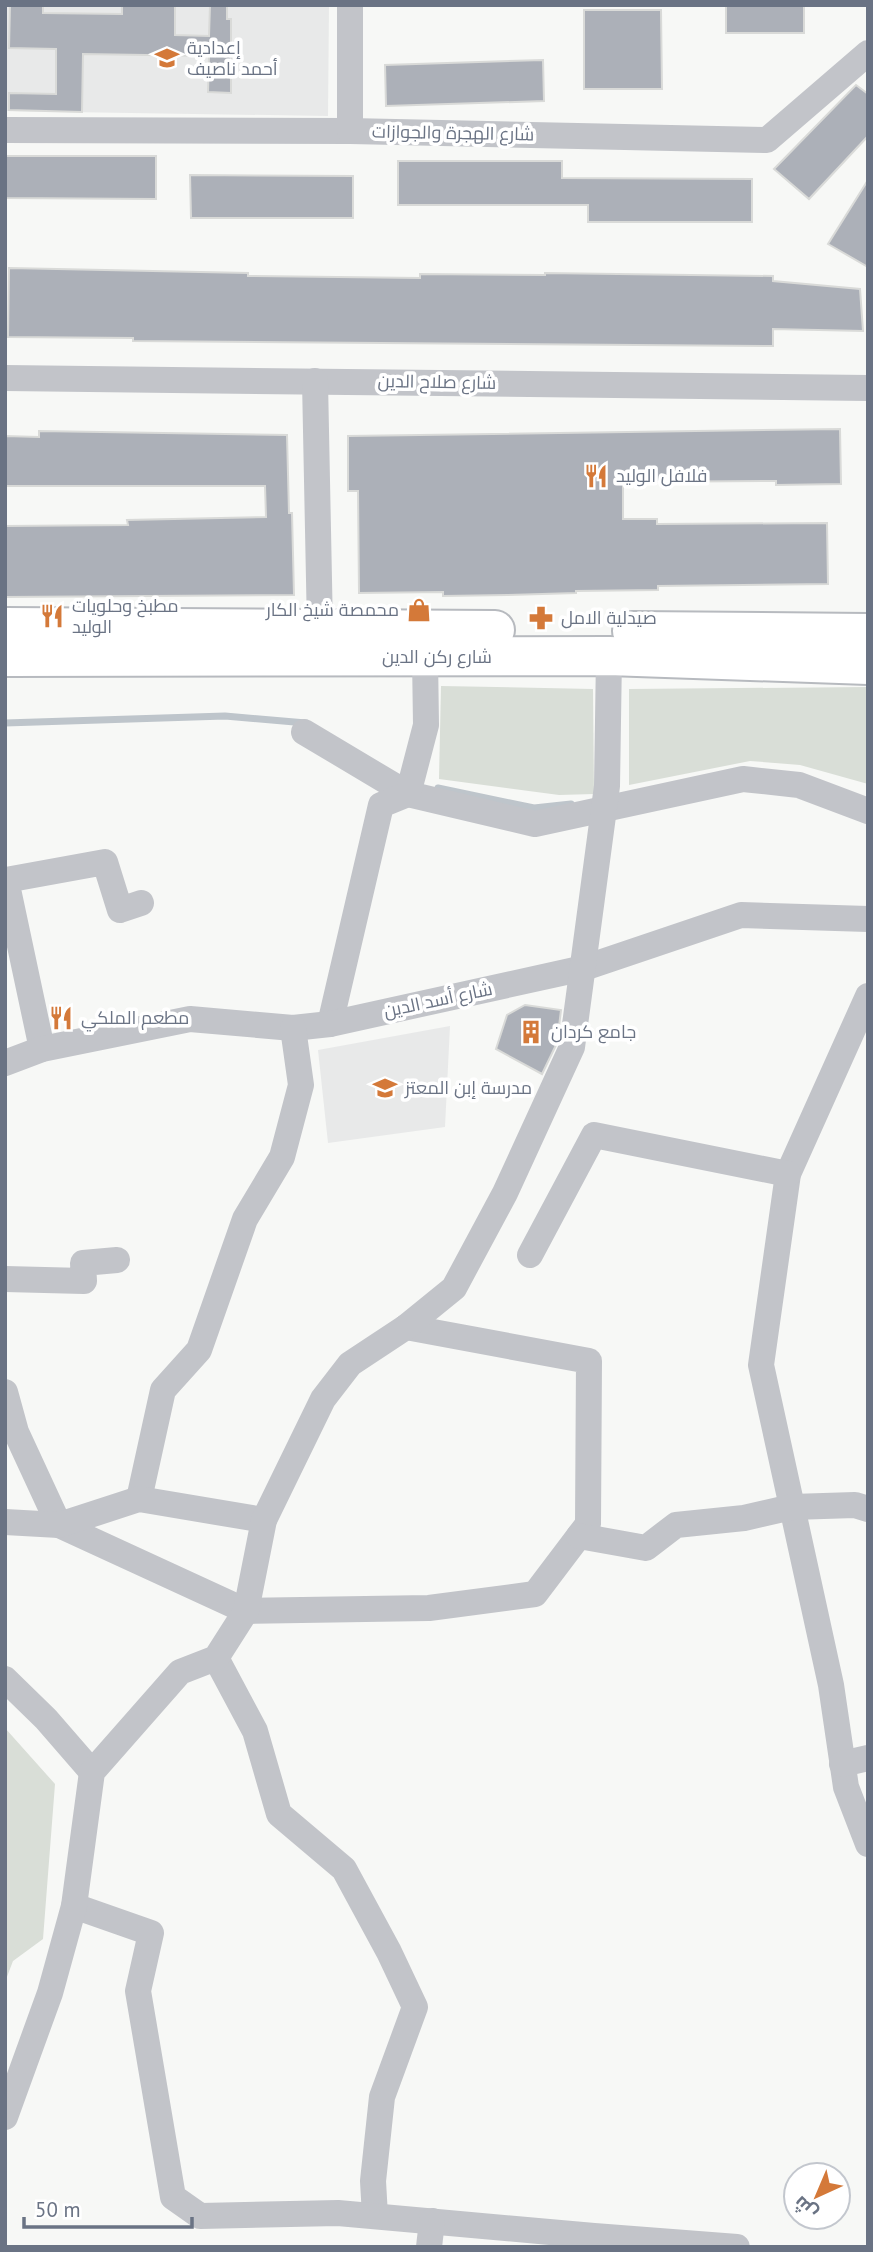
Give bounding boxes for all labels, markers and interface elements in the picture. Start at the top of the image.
place label: إعدادية أحمد ناصيف [187,36,278,80]
school or university icon: إعدادية أحمد ناصيف [153,44,181,72]
street label: شارع الهجرة والجوازات [372,120,534,146]
street label: شارع صلاح الدين [378,369,496,395]
restaurant icon: فلافل الوليد [582,462,610,490]
place label: فلافل الوليد [616,464,707,487]
place label: مطبخ وحلويات الوليد [72,594,179,638]
shop icon: محمصة شيخ الكار [405,596,433,624]
place label: محمصة شيخ الكار [265,598,399,622]
restaurant icon: مطبخ وحلويات الوليد [38,602,66,630]
pharmacy icon: صيدلية الامل [527,604,555,632]
place label: صيدلية الامل [561,606,657,629]
street label: شارع ركن الدين [382,645,492,669]
street label: شارع أسد الدين [381,977,495,1023]
restaurant icon: مطعم الملكي [47,1004,75,1032]
place label: مطعم الملكي [81,1006,189,1032]
building icon: جامع كردان [517,1018,545,1046]
place label: جامع كردان [551,1020,636,1044]
school or university icon: مدرسة إبن المعتز [371,1074,399,1102]
place label: مدرسة إبن المعتز [404,1076,532,1099]
north arrow [782,2161,852,2231]
scale bar [24,2186,192,2230]
text: ش [788,2191,822,2225]
text: 50 m [35,2196,81,2223]

